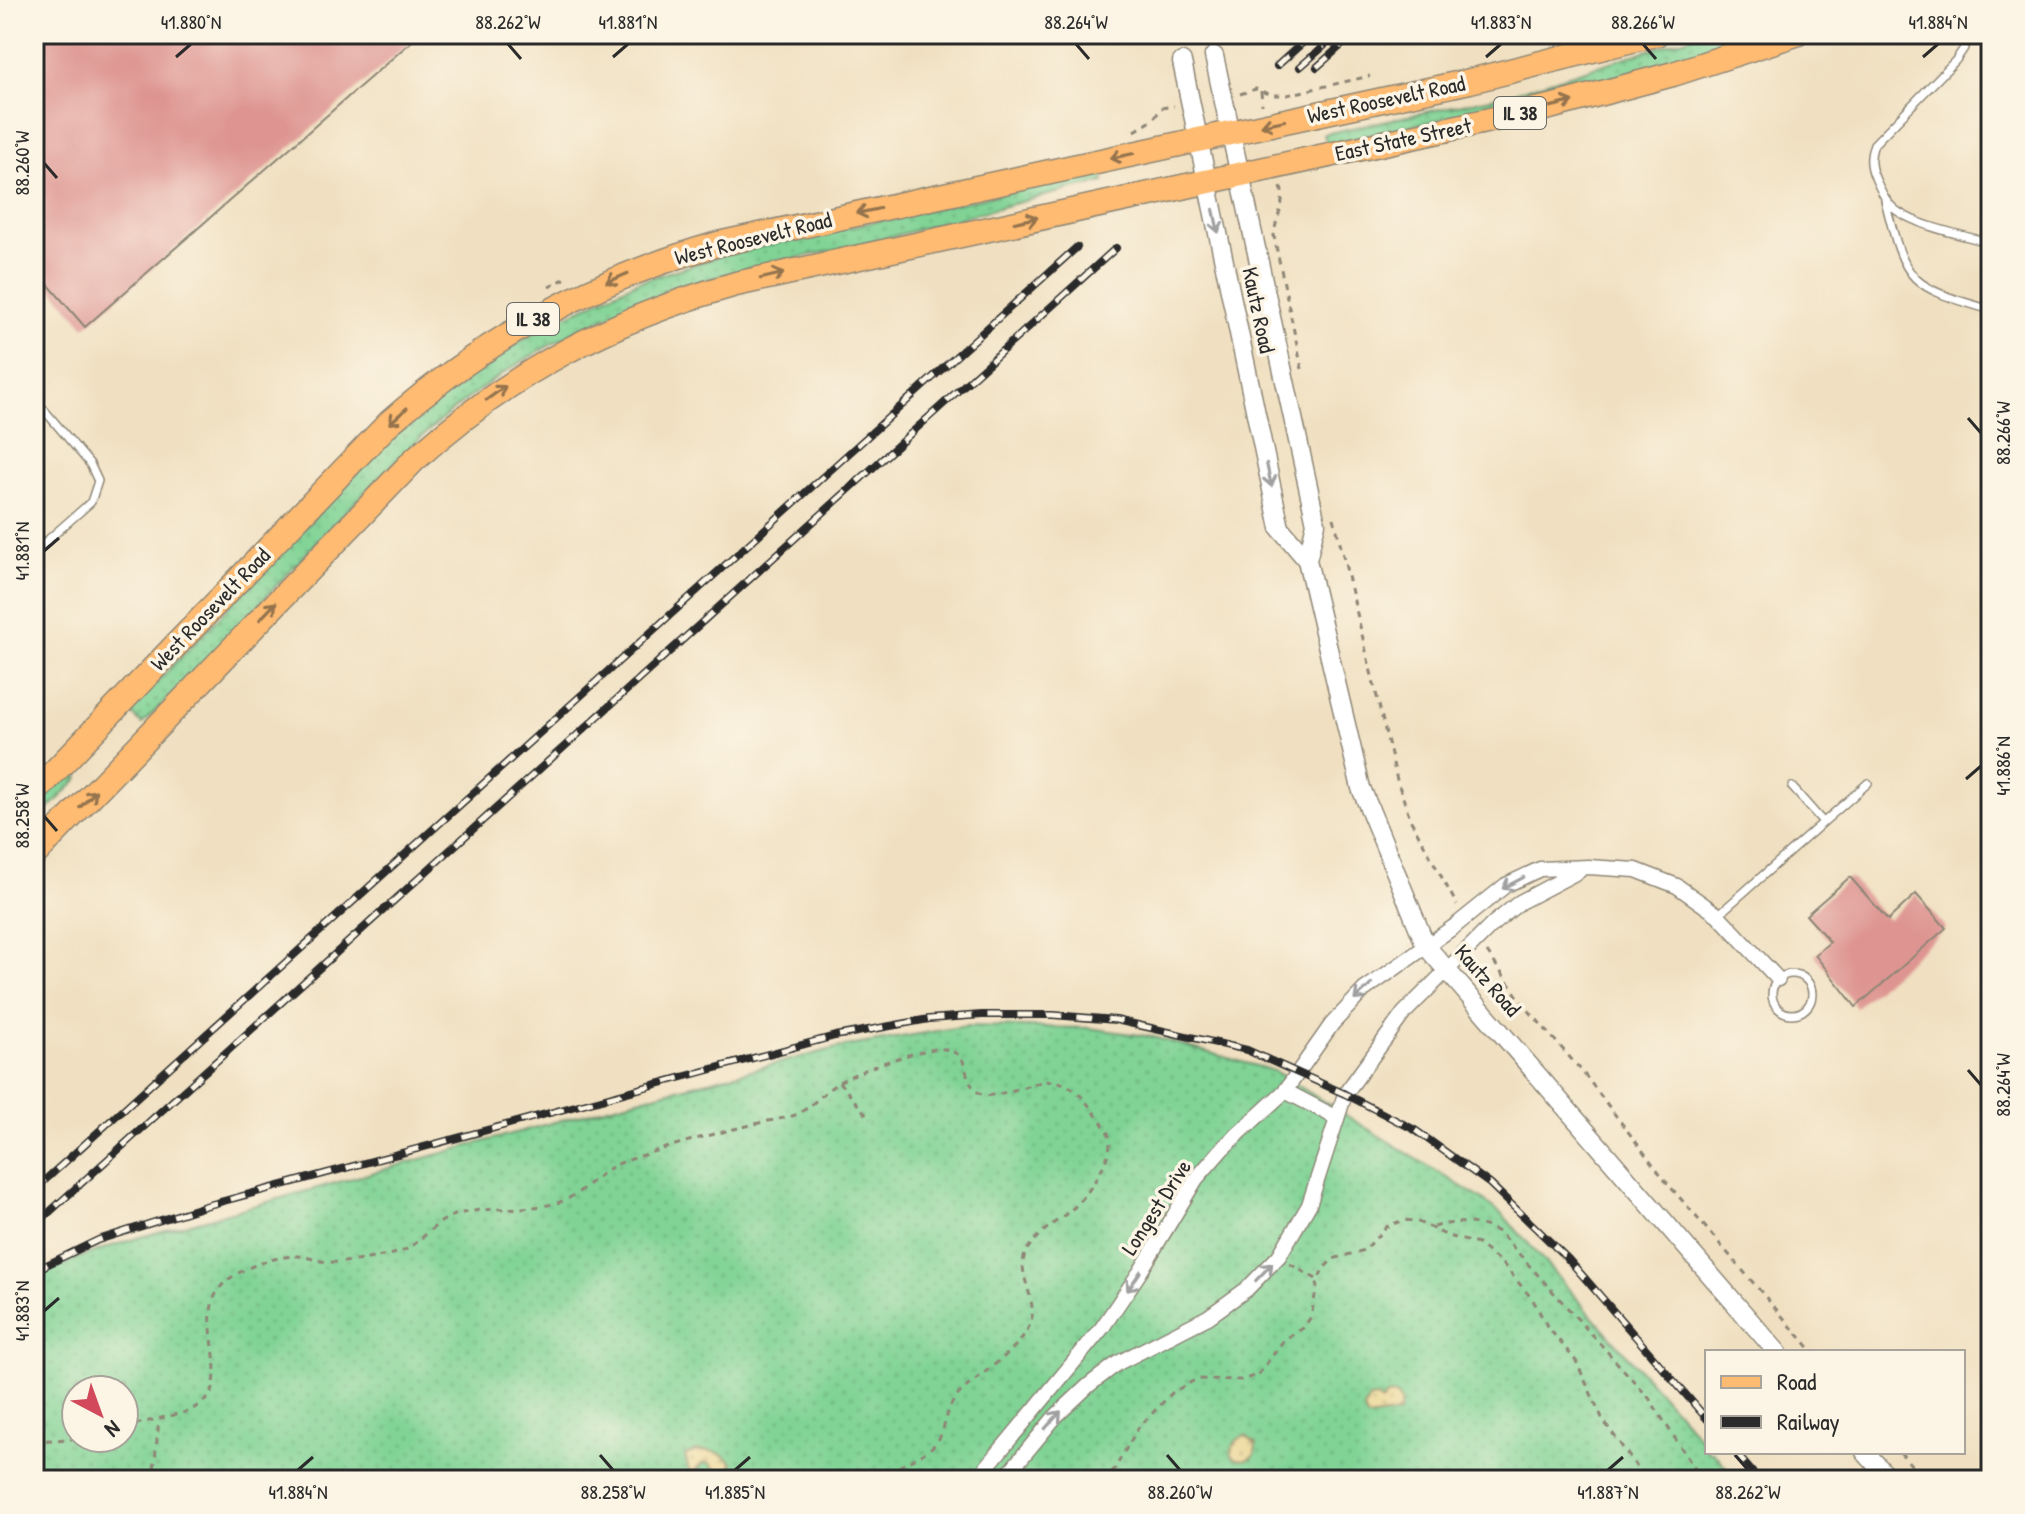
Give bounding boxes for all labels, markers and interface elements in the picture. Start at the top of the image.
text: 41.880°N [161,8,221,35]
text: 88.262°W [475,8,541,35]
text: 41.881°N [599,8,657,35]
text: 88.264°W [1044,8,1108,35]
text: 41.883°N [1471,8,1531,35]
text: 88.266°W [1611,8,1676,35]
text: 41.884°N [1908,8,1968,35]
street label: West Roosevelt Road [1304,68,1468,130]
one-way arrow [1549,95,1575,110]
road number: IL 38 [1494,97,1546,129]
street label: East State Street [1332,110,1474,168]
one-way arrow [1261,116,1287,131]
text: 88.260°W [8,130,35,195]
one-way arrow [1109,149,1135,164]
street label: West Roosevelt Road [672,204,835,272]
one-way arrow [855,204,881,219]
one-way arrow [1209,207,1224,233]
one-way arrow [1013,212,1038,227]
street label: Kautz Road [1235,264,1283,356]
one-way arrow [759,268,784,283]
one-way arrow [605,272,630,286]
road number: IL 38 [507,303,559,335]
one-way arrow [485,385,506,402]
text: 88.266°W [1989,400,2016,465]
one-way arrow [388,406,408,425]
one-way arrow [1263,462,1278,487]
text: 41.881°N [8,522,35,580]
street label: West Roosevelt Road [143,541,277,677]
one-way arrow [258,602,277,621]
text: 41.886°N [1989,736,2016,796]
text: 88.258°W [8,783,35,849]
one-way arrow [78,790,97,809]
one-way arrow [1502,875,1525,891]
street label: Kautz Road [1448,937,1528,1023]
one-way arrow [1354,982,1374,1000]
text: 88.264°W [1989,1053,2016,1117]
street label: Longest Drive [1114,1153,1198,1260]
one-way arrow [1254,1262,1273,1282]
one-way arrow [1126,1270,1142,1292]
text: 41.883°N [8,1281,35,1341]
legend [1705,1350,1965,1454]
text: Road [1777,1365,1816,1397]
north arrow [60,1374,140,1454]
text: Railway [1777,1405,1840,1437]
one-way arrow [1043,1411,1061,1431]
text: N [99,1414,127,1444]
text: 41.884°N [268,1478,328,1505]
text: 88.258°W [580,1478,646,1505]
text: 41.885°N [705,1478,765,1505]
text: 88.260°W [1148,1478,1213,1505]
text: 41.887°N [1577,1478,1639,1505]
text: 88.262°W [1715,1478,1781,1505]

